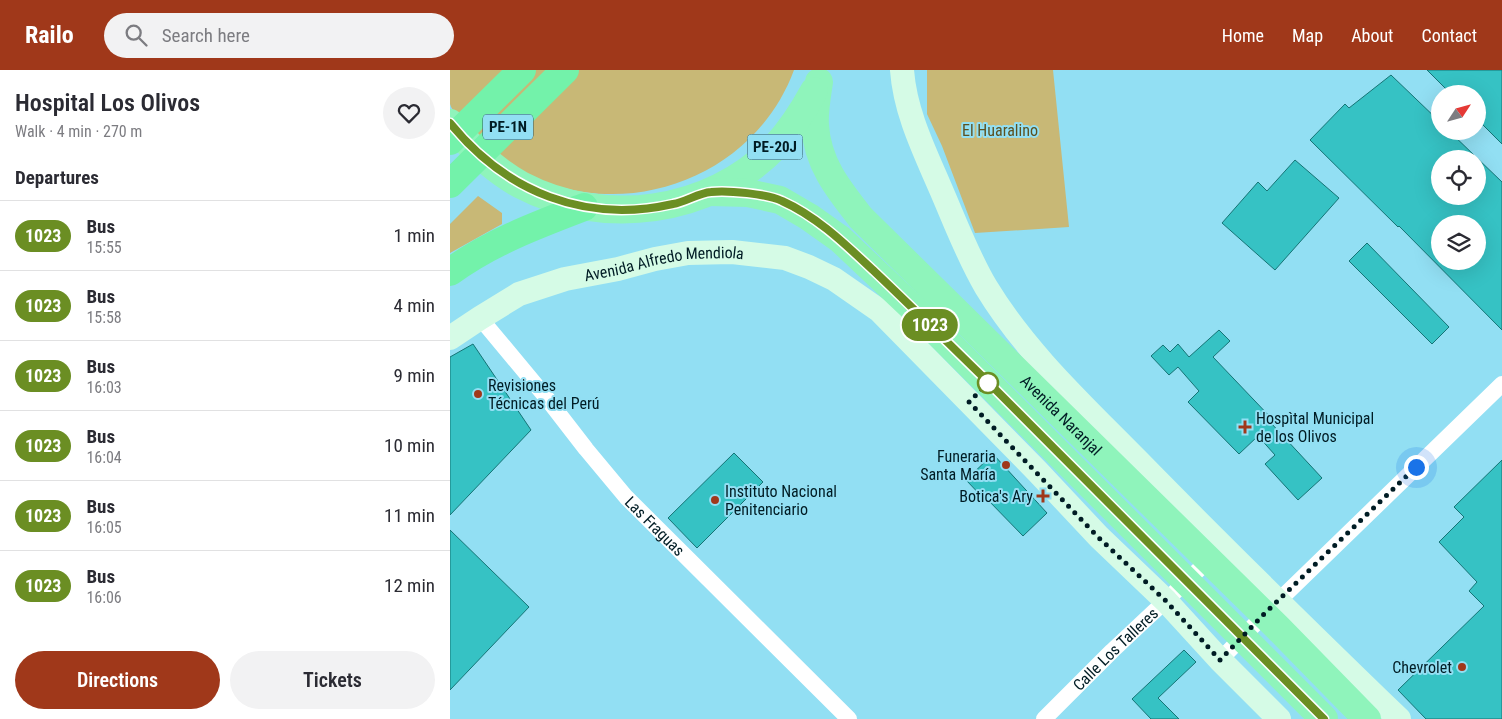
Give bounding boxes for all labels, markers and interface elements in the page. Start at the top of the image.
search box [104,13,454,58]
text: Railo [25,21,74,49]
icon: search [122,21,150,49]
text: Search here [162,24,250,47]
text: Home [1222,25,1264,46]
text: Map [1292,25,1323,46]
text: About [1351,25,1393,46]
text: Contact [1421,25,1477,46]
north arrow [1431,85,1486,140]
map controls [1431,85,1486,270]
button: heart [383,87,435,139]
text: Hospital Los Olivos [15,89,200,117]
road number: PE-1N [483,114,533,140]
park label: El Huaralino [962,121,1038,140]
text: Walk · 4 min · 270 m [15,122,142,141]
road number: PE-20J [748,134,802,160]
button: locate [1431,150,1486,205]
text: Departures [15,166,99,189]
text: Bus [86,215,115,238]
button: layers [1431,215,1486,270]
text: 1 min [393,224,435,247]
text: 1023 [25,225,61,246]
text: 15:55 [86,238,122,257]
street label: Avenida Alfredo Mendiola [583,243,745,285]
text: Bus [86,285,115,308]
text: 4 min [393,294,435,317]
text: 1023 [25,295,61,316]
text: 15:58 [86,308,122,327]
line badge: 1023 [895,309,965,341]
text: 1023 [912,314,948,335]
text: Bus [86,355,115,378]
text: 9 min [393,364,435,387]
text: 1023 [25,365,61,386]
street label: Avenida Naranjal [1017,371,1106,459]
unlabelled marker [977,372,999,394]
place label: Revisiones Técnicas del Perú [488,376,600,413]
text: 16:03 [86,378,122,397]
marker: Revisiones Técnicas del Perú [472,388,484,400]
place label: Hospìtal Municipal de los Olivos [1256,409,1374,446]
marker: Hospìtal Municipal de los Olivos [1238,420,1252,434]
text: Bus [86,425,115,448]
text: 10 min [384,434,435,457]
text: 1023 [25,435,61,456]
place label: Funeraria Santa María [920,447,996,484]
text: 16:04 [86,448,122,467]
your location [1404,455,1429,480]
marker: Funeraria Santa María [1000,459,1012,471]
place label: Instituto Nacional Penitenciario [725,482,837,519]
place label: Botica's Ary [959,487,1033,506]
marker: Botica's Ary [1037,490,1049,502]
street label: Las Fraguas [621,493,689,560]
marker: Instituto Nacional Penitenciario [709,494,721,506]
text: Bus [86,495,115,518]
text: 11 min [384,504,435,527]
text: 1023 [25,505,61,526]
text: 16:05 [86,518,122,537]
text: Bus [86,565,115,588]
text: 12 min [384,574,435,597]
text: 1023 [25,575,61,596]
text: 16:06 [86,588,122,607]
street label: Calle Los Talleres [1069,604,1162,695]
button: Directions [15,651,220,709]
button: Tickets [230,651,435,709]
place label: Chevrolet [1392,658,1452,677]
marker: Chevrolet [1456,661,1468,673]

